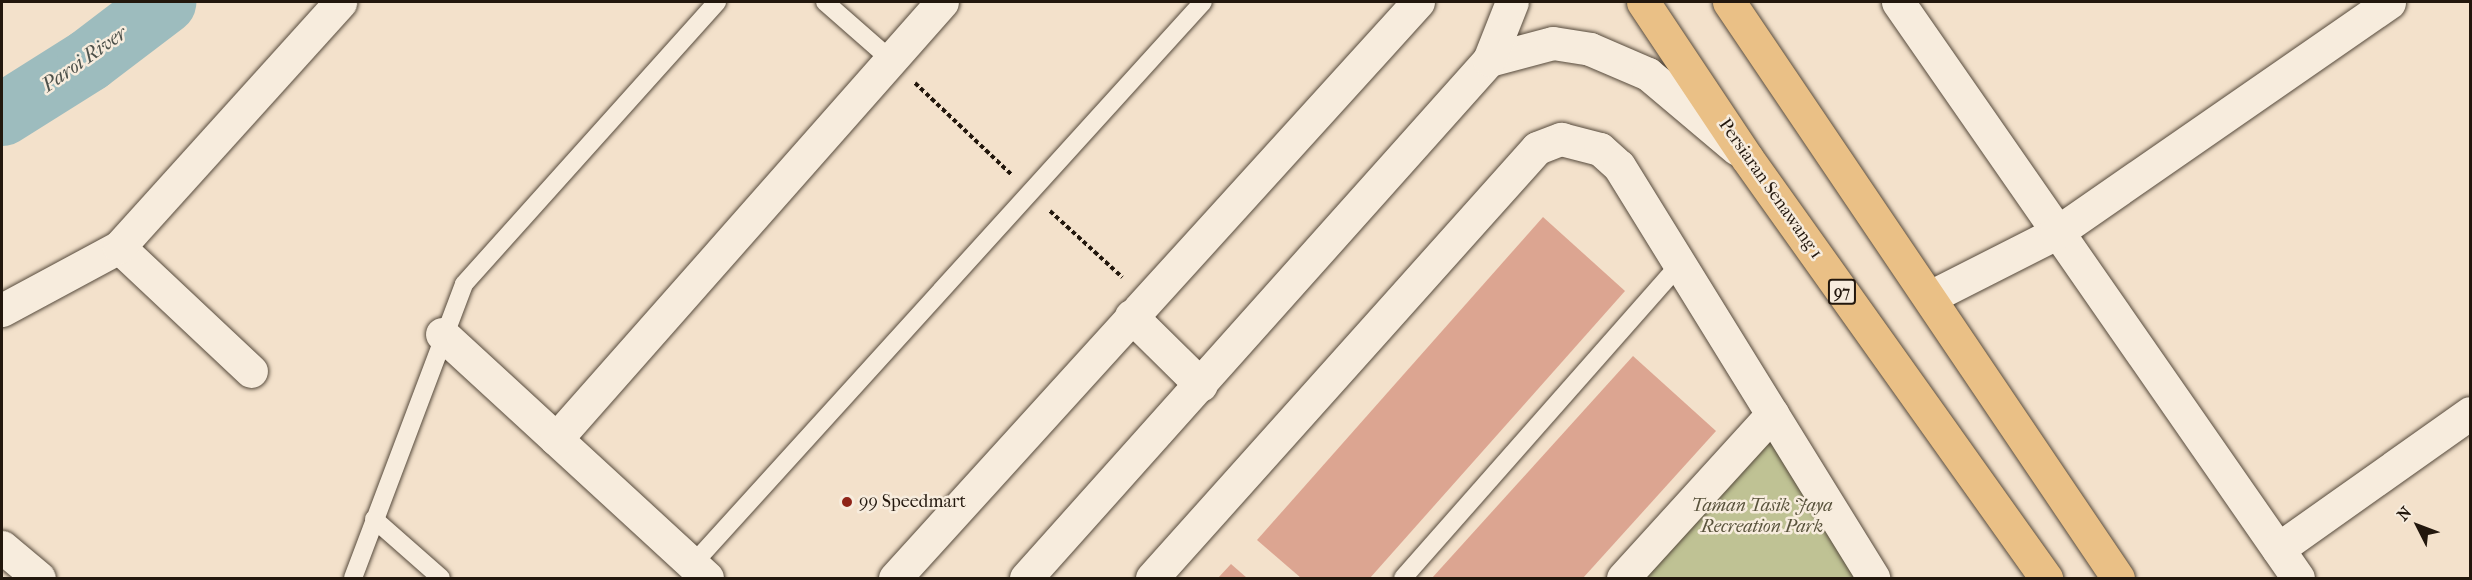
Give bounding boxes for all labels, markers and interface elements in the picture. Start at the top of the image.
water label: Paroi River [37,21,131,97]
street label: Persiaran Senawang 1 [1714,115,1826,263]
road number: 97 [1827,279,1857,305]
place label: 99 Speedmart [859,491,966,513]
marker: 99 Speedmart [840,495,854,509]
park label: Taman Tasik Jaya Recreation Park [1691,496,1833,538]
north arrow [2388,496,2448,556]
text: N [2393,503,2415,524]

